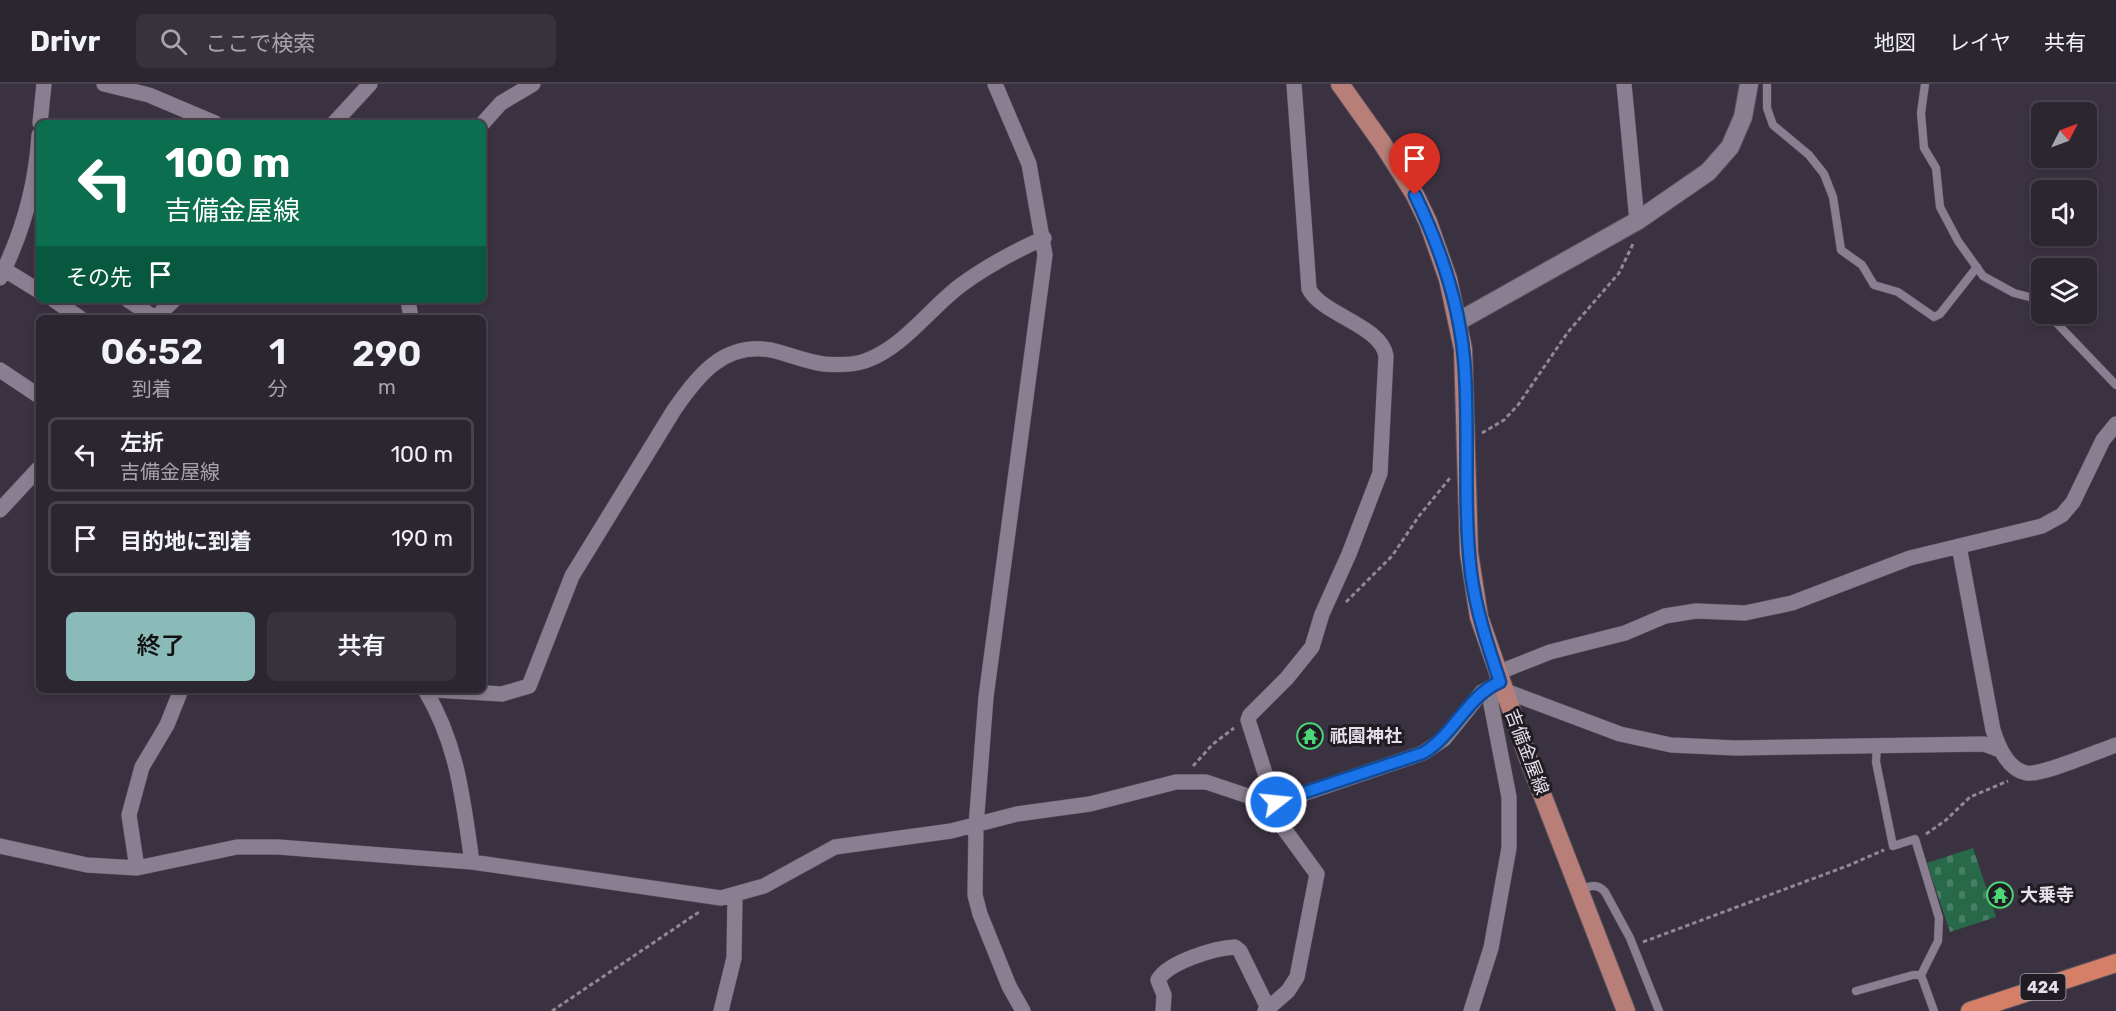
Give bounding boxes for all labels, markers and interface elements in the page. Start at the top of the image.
search box [136,14,556,68]
text: Drivr [30,25,100,58]
icon: search [157,25,190,58]
text: ここで検索 [205,30,315,57]
text: 地図 [1874,30,1916,55]
text: レイヤ [1949,30,2011,55]
text: 共有 [2044,30,2086,55]
north arrow [2031,102,2097,168]
map controls [2031,102,2097,324]
pin [1389,133,1440,195]
text: 100 m [165,138,290,188]
icon: arrive [1398,142,1431,175]
icon: left [66,144,144,222]
button: sound [2031,180,2097,246]
text: 吉備金屋線 [165,195,300,227]
icon: arrive [144,258,177,291]
button: layers [2031,258,2097,324]
text: その先 [66,264,132,291]
text: 06:52 [100,330,203,373]
text: 1 [269,330,286,373]
text: 290 [352,332,422,375]
text: m [378,375,396,399]
text: 到着 [132,377,172,401]
text: 分 [268,377,288,401]
text: 左折 [120,429,164,456]
icon: left [69,438,102,471]
text: 100 m [391,441,453,468]
text: 吉備金屋線 [120,460,220,484]
icon: arrive [69,522,102,555]
text: 190 m [392,525,453,552]
text: 目的地に到着 [120,528,252,555]
button: 終了 [66,612,255,681]
button: 共有 [267,612,456,681]
street label: 吉備金屋線 [1501,706,1553,798]
temple icon: 祇園神社 [1295,721,1325,751]
place label: 祇園神社 [1330,725,1402,747]
position arrow [1244,770,1308,834]
temple icon: 大乗寺 [1985,880,2015,910]
place label: 大乗寺 [2020,884,2074,906]
road number: 424 [2020,974,2066,1000]

